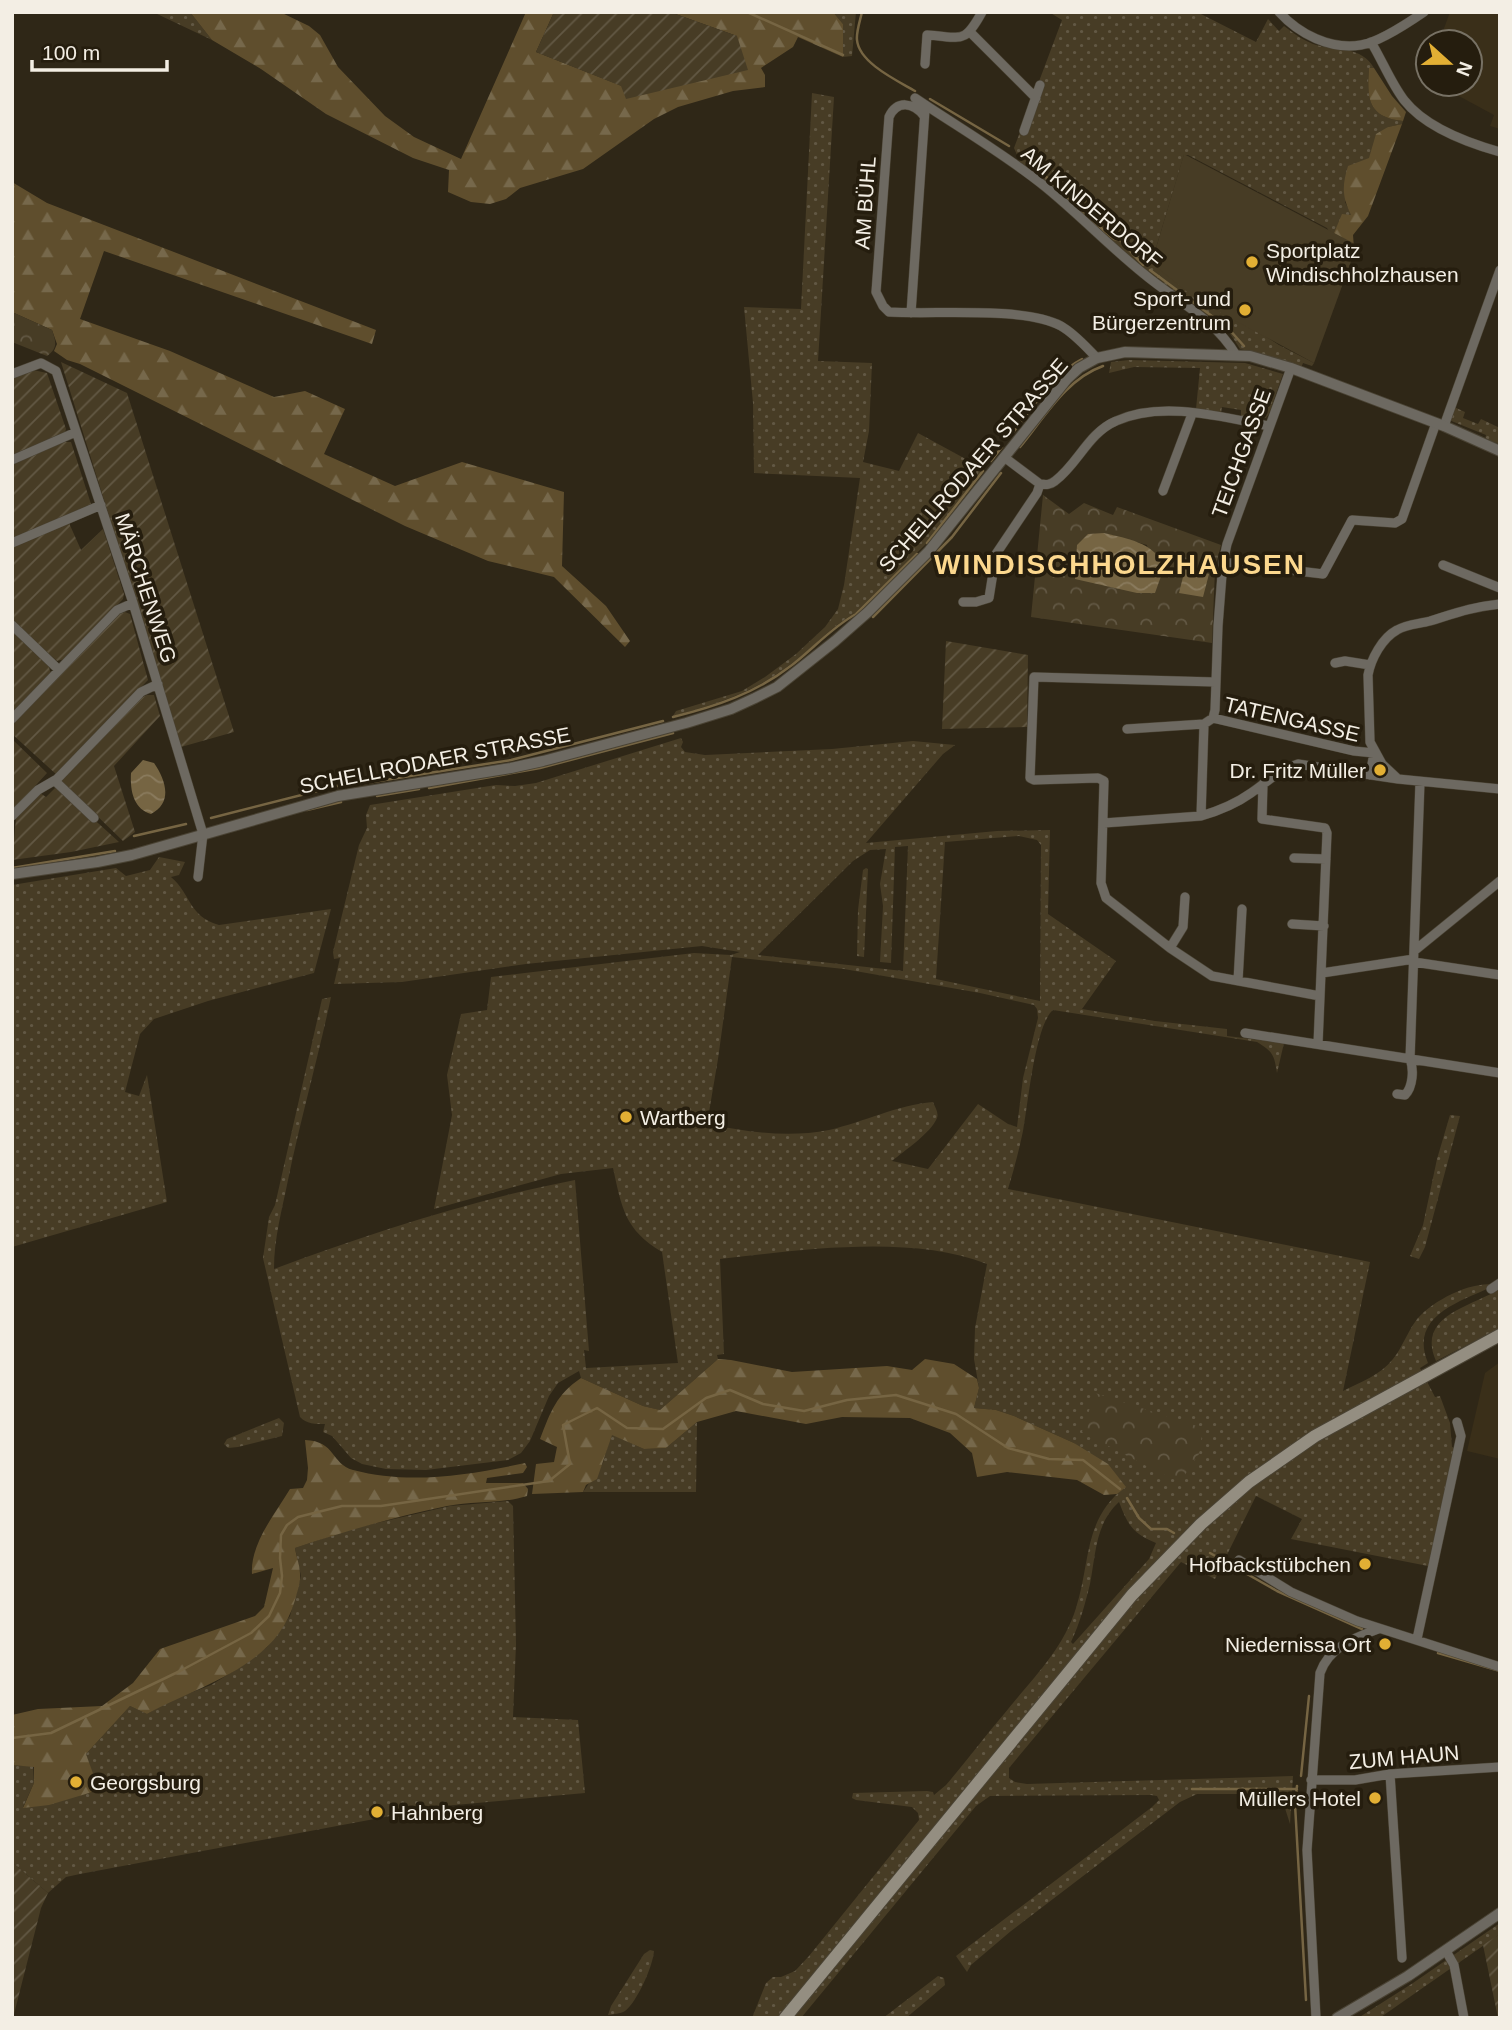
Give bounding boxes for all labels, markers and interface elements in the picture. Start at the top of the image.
scale bar [32,28,166,72]
north arrow [1414,28,1484,98]
text: 100 m [42,41,100,64]
text: N [1452,59,1477,79]
street label: AM KINDERDORF [1017,142,1167,272]
street label: AM BÜHL [850,156,880,250]
place label: Sportplatz Windischholzhausen [1266,239,1459,286]
marker: Sportplatz Windischholzhausen [1244,254,1260,270]
place label: Sport- und Bürgerzentrum [1092,287,1231,334]
marker: Sport- und Bürgerzentrum [1237,302,1253,318]
street label: SCHELLRODAER STRASSE [874,354,1072,576]
street label: TEICHGASSE [1207,385,1275,521]
street label: MÄRCHENWEG [111,510,181,666]
district label: WINDISCHHOLZHAUSEN [934,549,1306,580]
street label: TATENGASSE [1222,692,1362,746]
street label: SCHELLRODAER STRASSE [298,722,572,798]
place label: Dr. Fritz Müller [1230,759,1366,782]
marker: Dr. Fritz Müller [1372,762,1388,778]
place label: Wartberg [640,1106,726,1129]
marker: Wartberg [618,1109,634,1125]
place label: Hofbackstübchen [1189,1553,1351,1576]
marker: Hofbackstübchen [1357,1556,1373,1572]
place label: Niedernissa Ort [1225,1633,1371,1656]
marker: Niedernissa Ort [1377,1636,1393,1652]
street label: ZUM HAUN [1348,1741,1460,1773]
place label: Georgsburg [90,1771,201,1794]
marker: Georgsburg [68,1774,84,1790]
place label: Müllers Hotel [1238,1787,1361,1810]
marker: Müllers Hotel [1367,1790,1383,1806]
place label: Hahnberg [391,1801,483,1824]
marker: Hahnberg [369,1804,385,1820]

